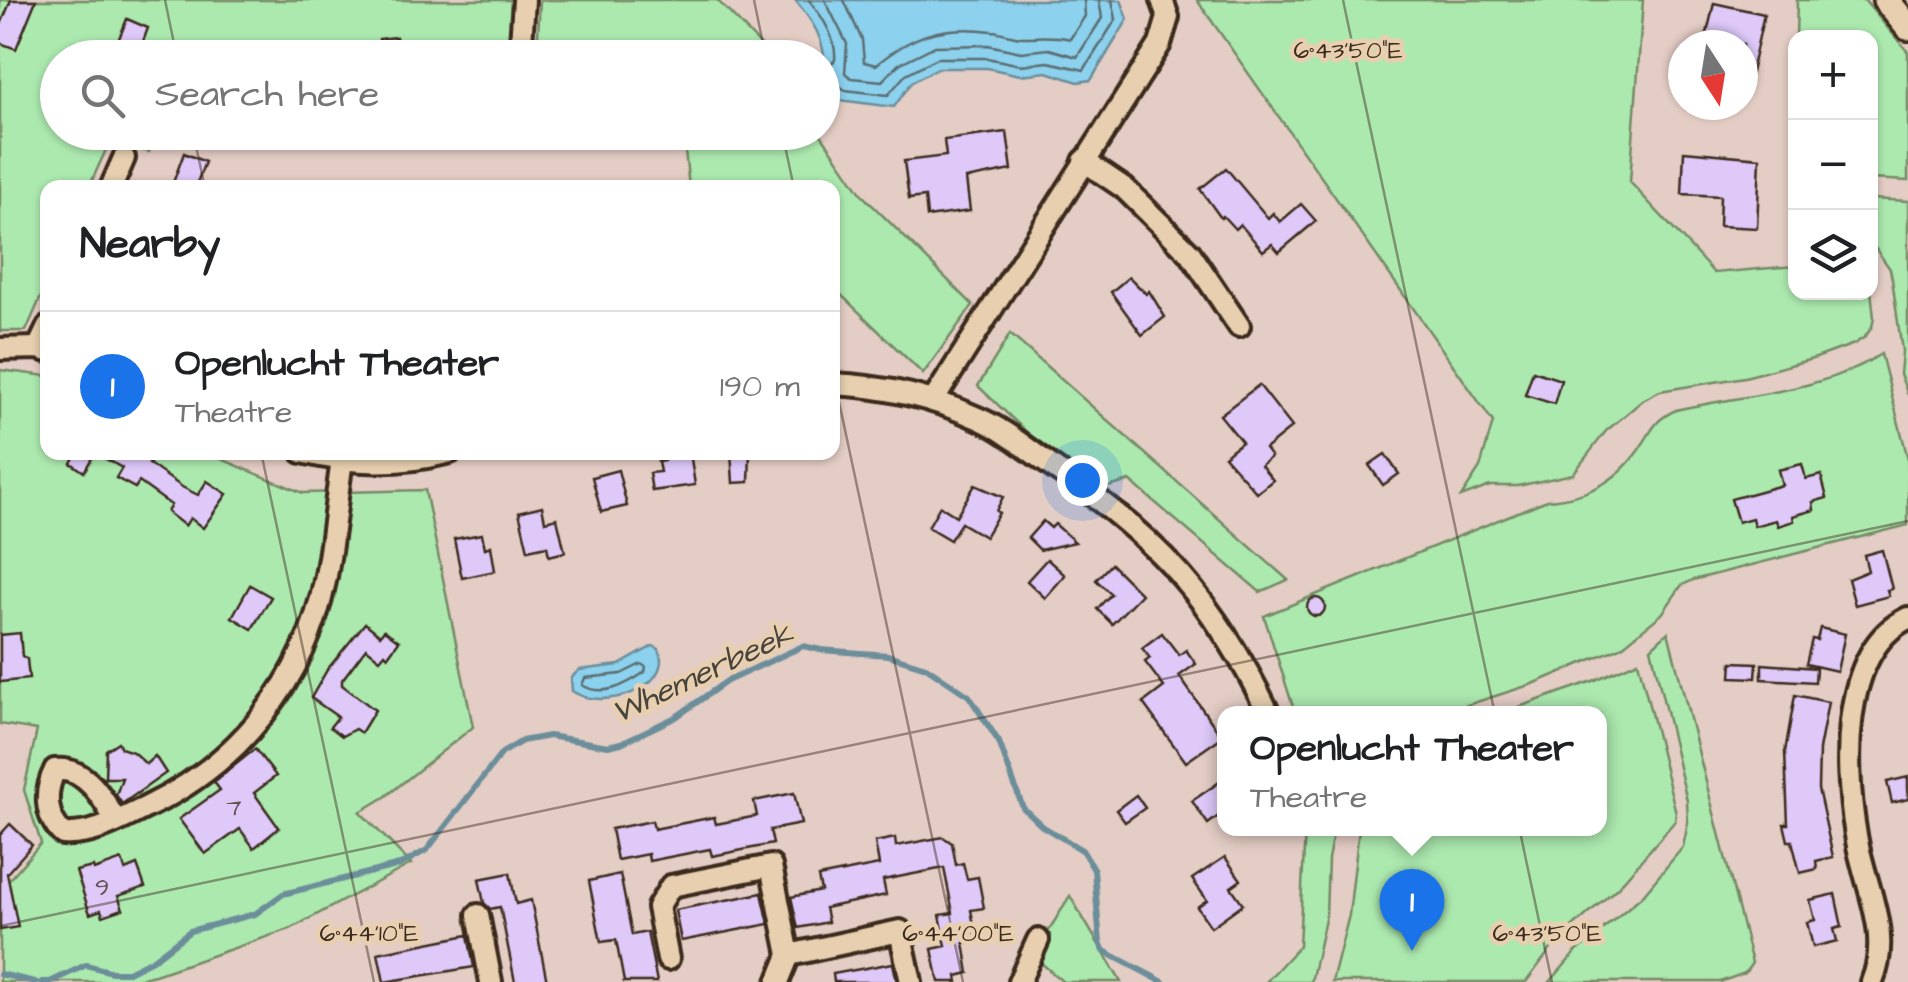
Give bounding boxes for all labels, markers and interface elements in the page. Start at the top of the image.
north arrow [1668,30,1758,120]
map controls [1788,30,1878,300]
button: + [1788,30,1878,120]
text: 6°43'50"E [1293,33,1403,68]
search box [40,40,840,150]
icon: search [75,68,130,123]
text: Search here [155,69,379,121]
button: − [1788,120,1878,210]
button: layers [1788,210,1878,300]
text: Nearby [80,216,220,274]
text: Openlucht Theater [175,338,499,390]
text: 1 [110,364,115,409]
text: 190 m [720,364,800,409]
text: Theatre [175,390,292,435]
your location [1057,455,1108,506]
water label: Whemerbeek [605,611,802,735]
popup [1217,706,1607,836]
text: Openlucht Theater [1250,723,1574,775]
text: Theatre [1250,775,1367,820]
house number: 7 [226,790,242,825]
pin: 1 [1380,868,1444,951]
house number: 9 [95,870,109,905]
text: 6°44'10"E [320,916,419,951]
text: 6°44'00"E [902,916,1014,951]
text: 6°43'50"E [1492,916,1602,951]

